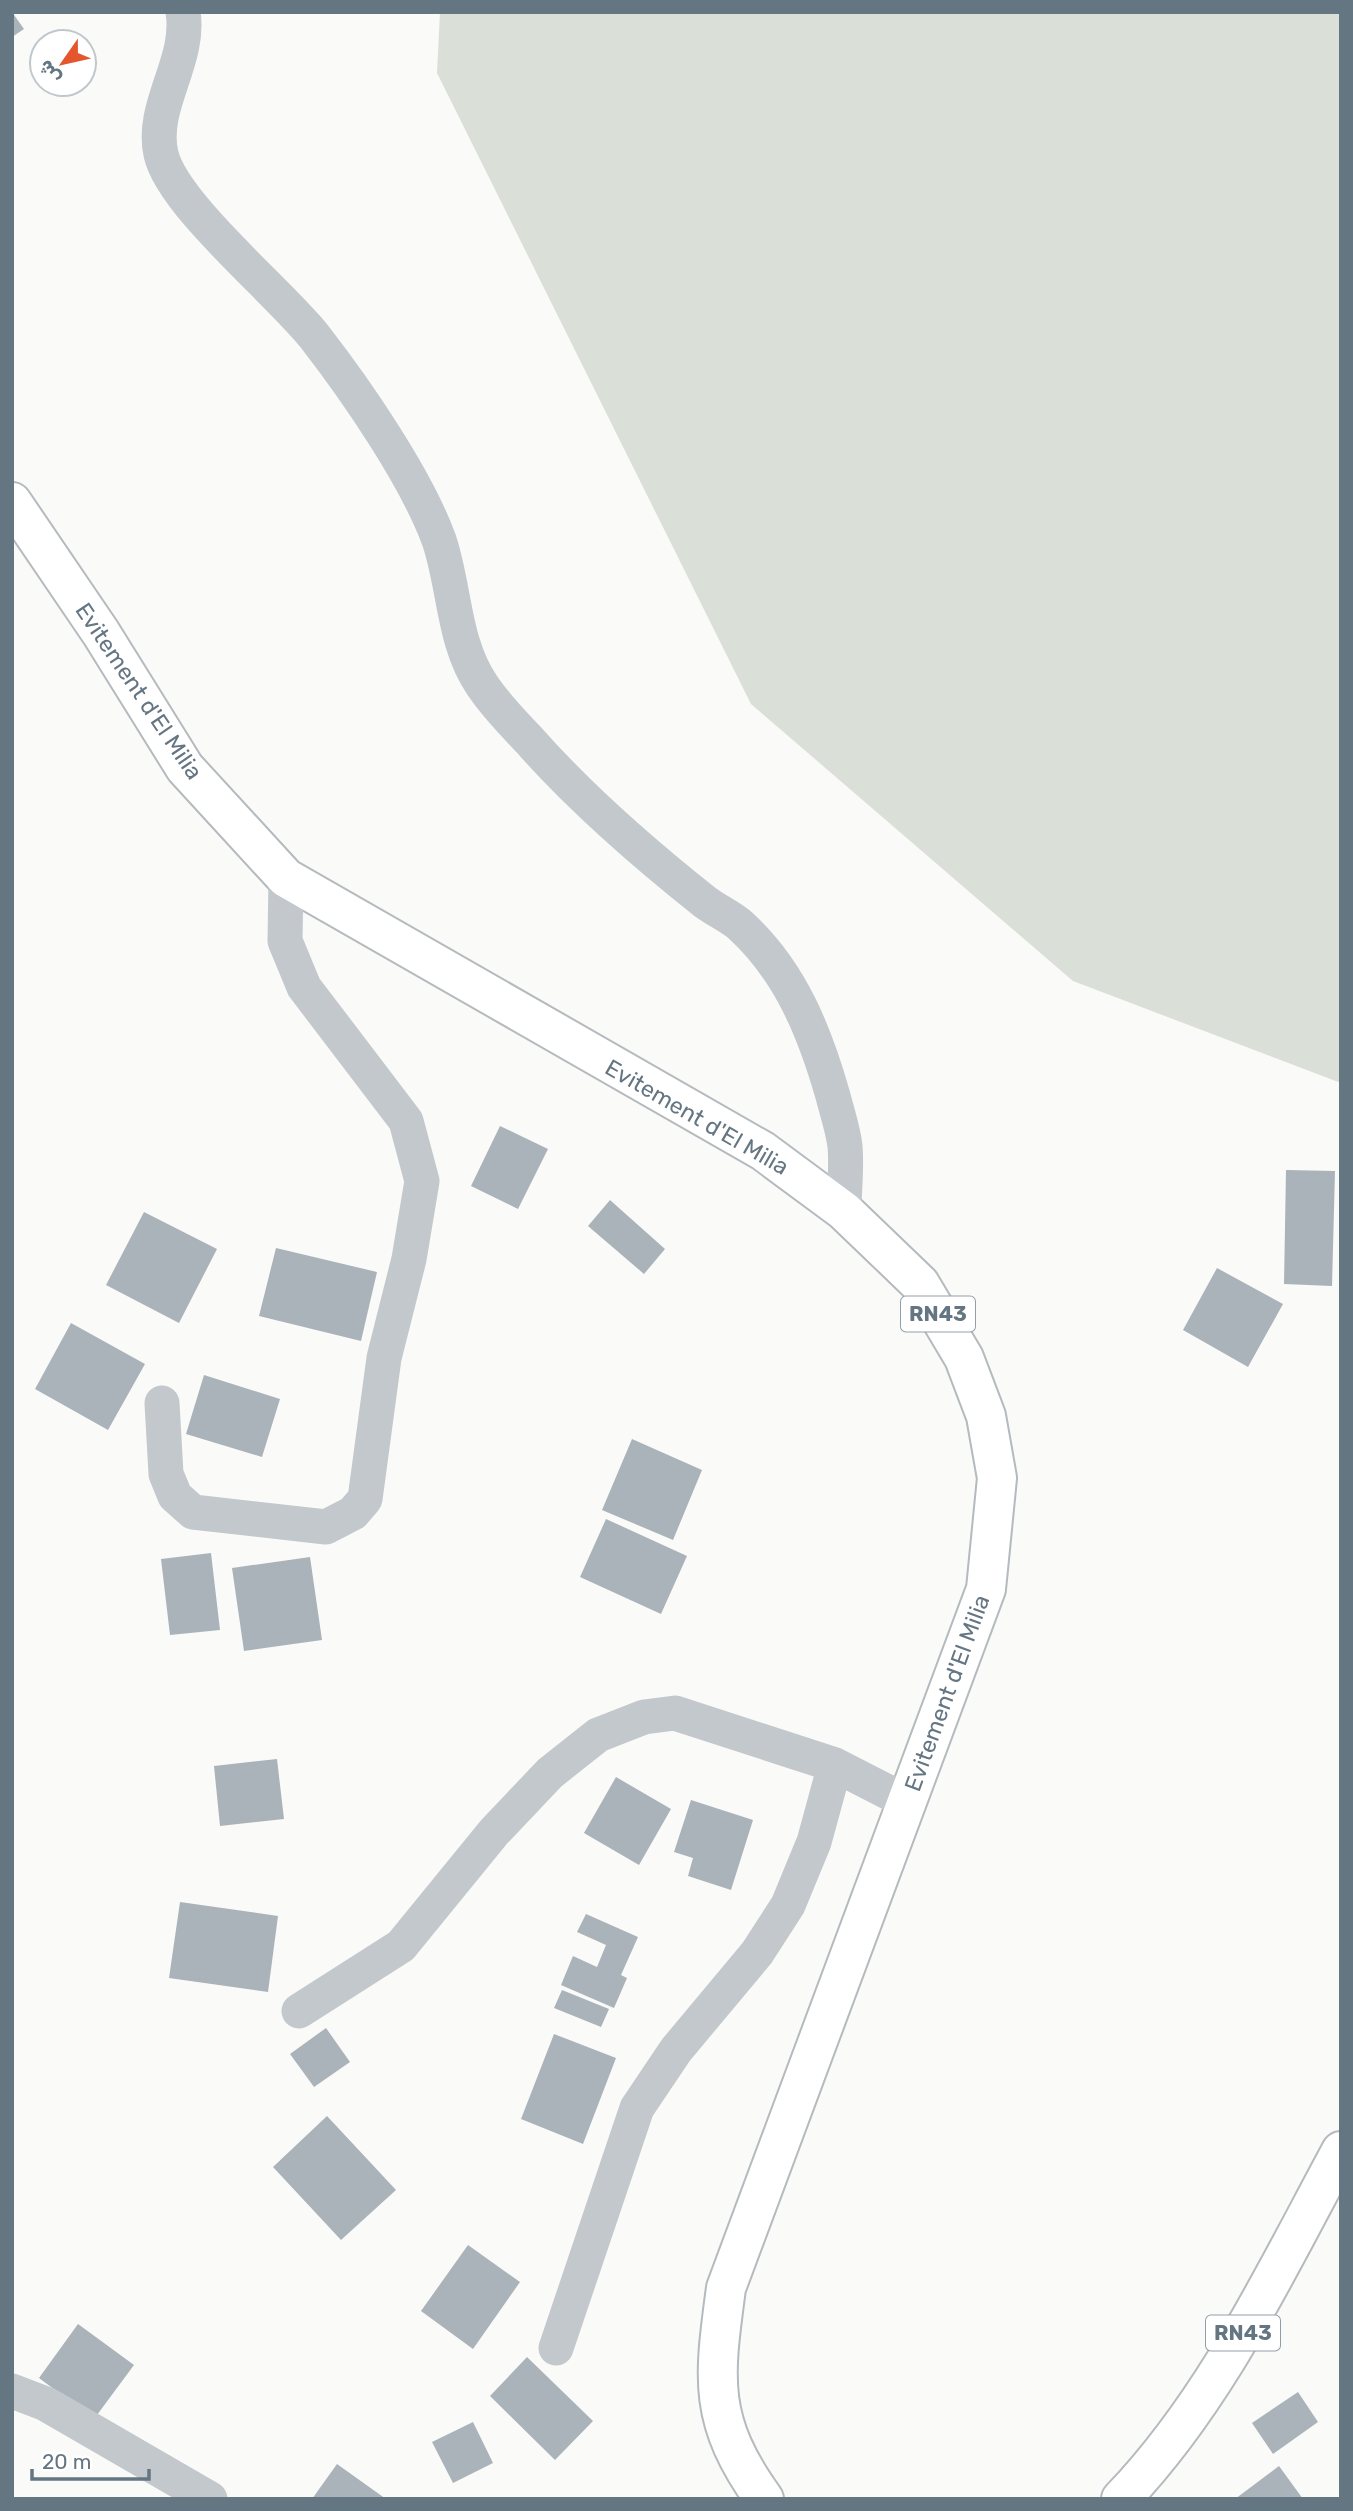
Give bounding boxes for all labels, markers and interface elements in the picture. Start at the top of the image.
north arrow [28,28,98,98]
text: ش [33,56,66,89]
street label: Evitement d'El Milia [69,597,209,785]
street label: Evitement d'El Milia [600,1053,794,1181]
road number: RN43 [901,1296,975,1332]
street label: Evitement d'El Milia [898,1591,996,1795]
road number: RN43 [1206,2316,1280,2350]
scale bar [32,2438,149,2482]
text: 20 m [42,2449,91,2474]

